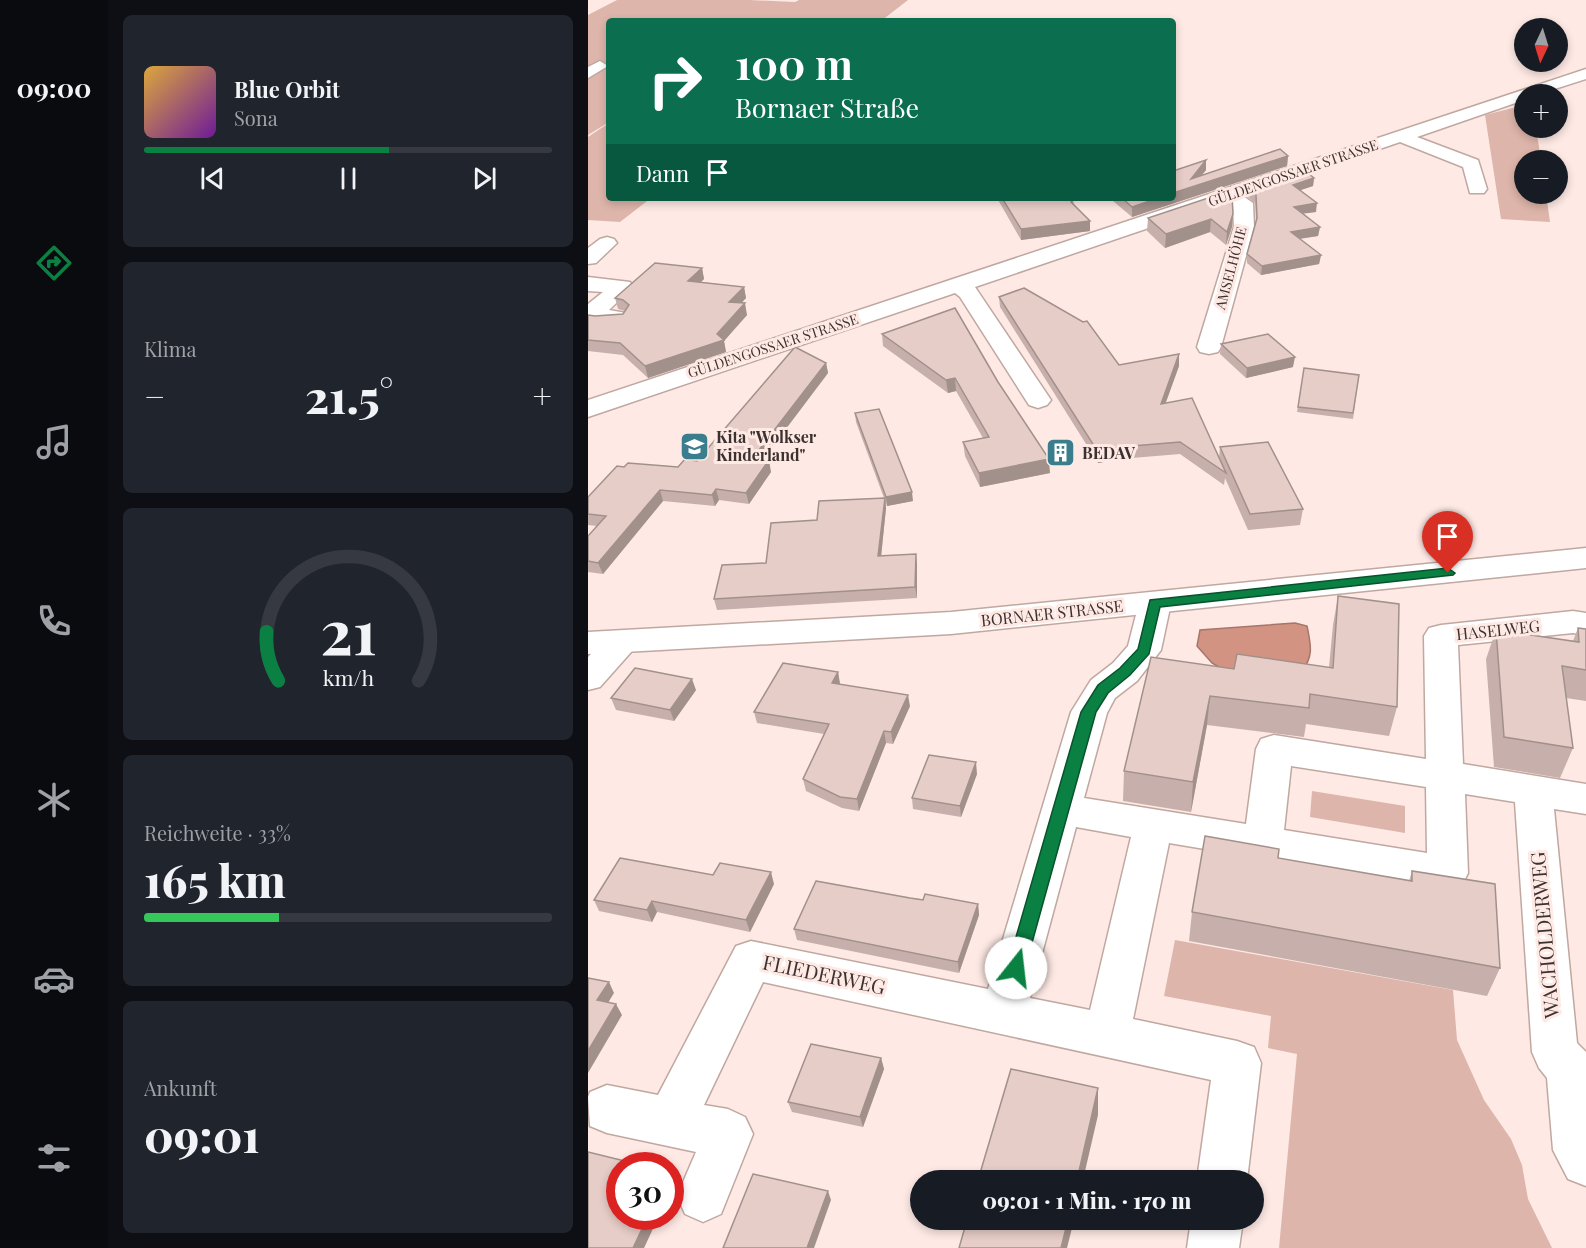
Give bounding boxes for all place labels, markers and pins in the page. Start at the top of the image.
place label: Kita "Wolkser Kinderland" [716,426,817,465]
school or university icon: Kita "Wolkser Kinderland" [679,430,711,462]
building icon: BEDAV [1045,437,1077,469]
place label: BEDAV [1082,442,1135,463]
pin [1422,511,1473,573]

